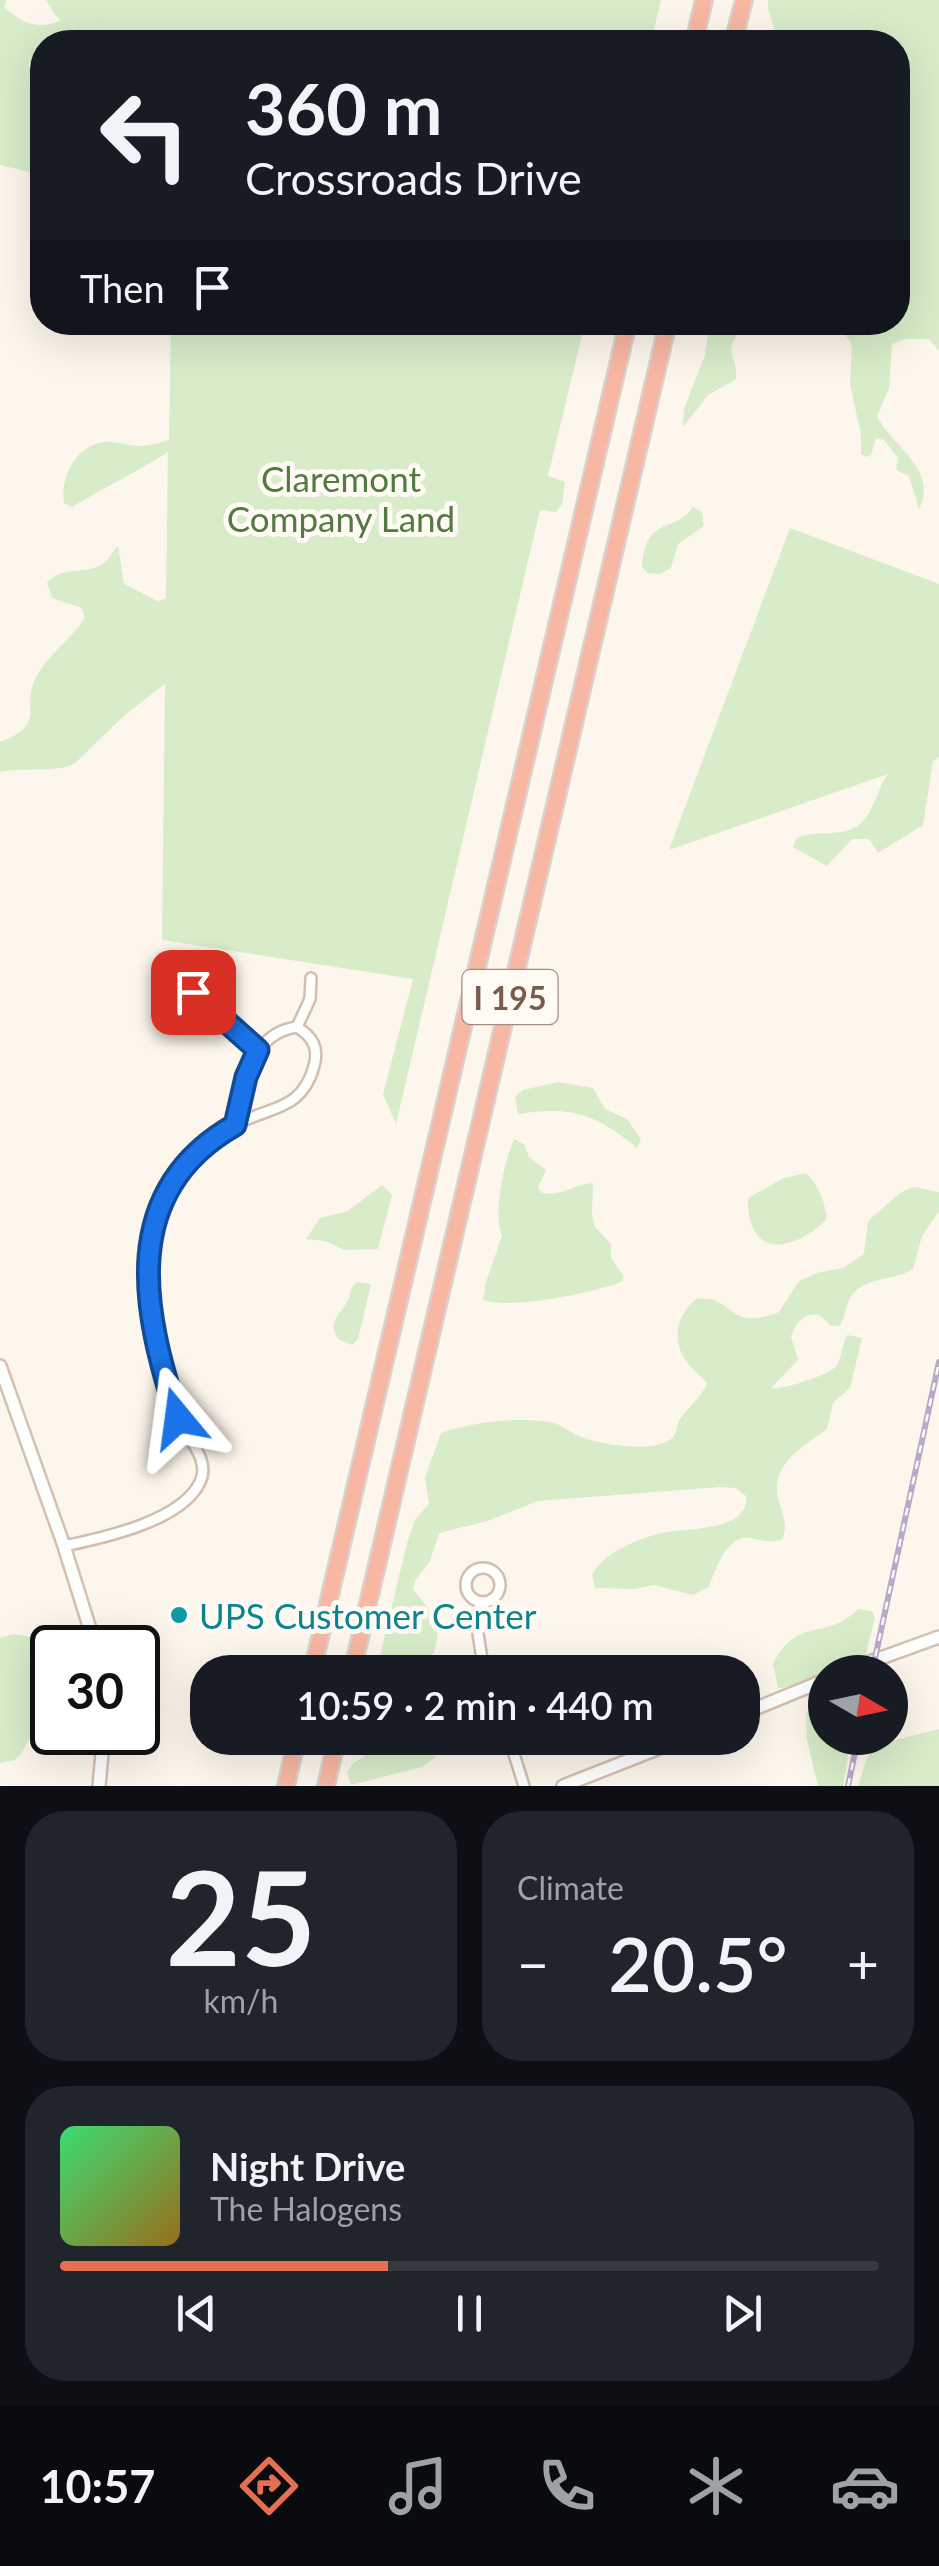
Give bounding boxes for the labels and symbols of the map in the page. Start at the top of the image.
park label: Claremont Company Land [227,457,455,539]
pin [151,950,236,1035]
road number: I 195 [462,970,558,1024]
position arrow [126,1366,230,1470]
place label: UPS Customer Center [199,1594,537,1636]
marker: UPS Customer Center [168,1604,190,1626]
speed limit sign: 30 [30,1625,160,1755]
north arrow [808,1655,908,1755]

